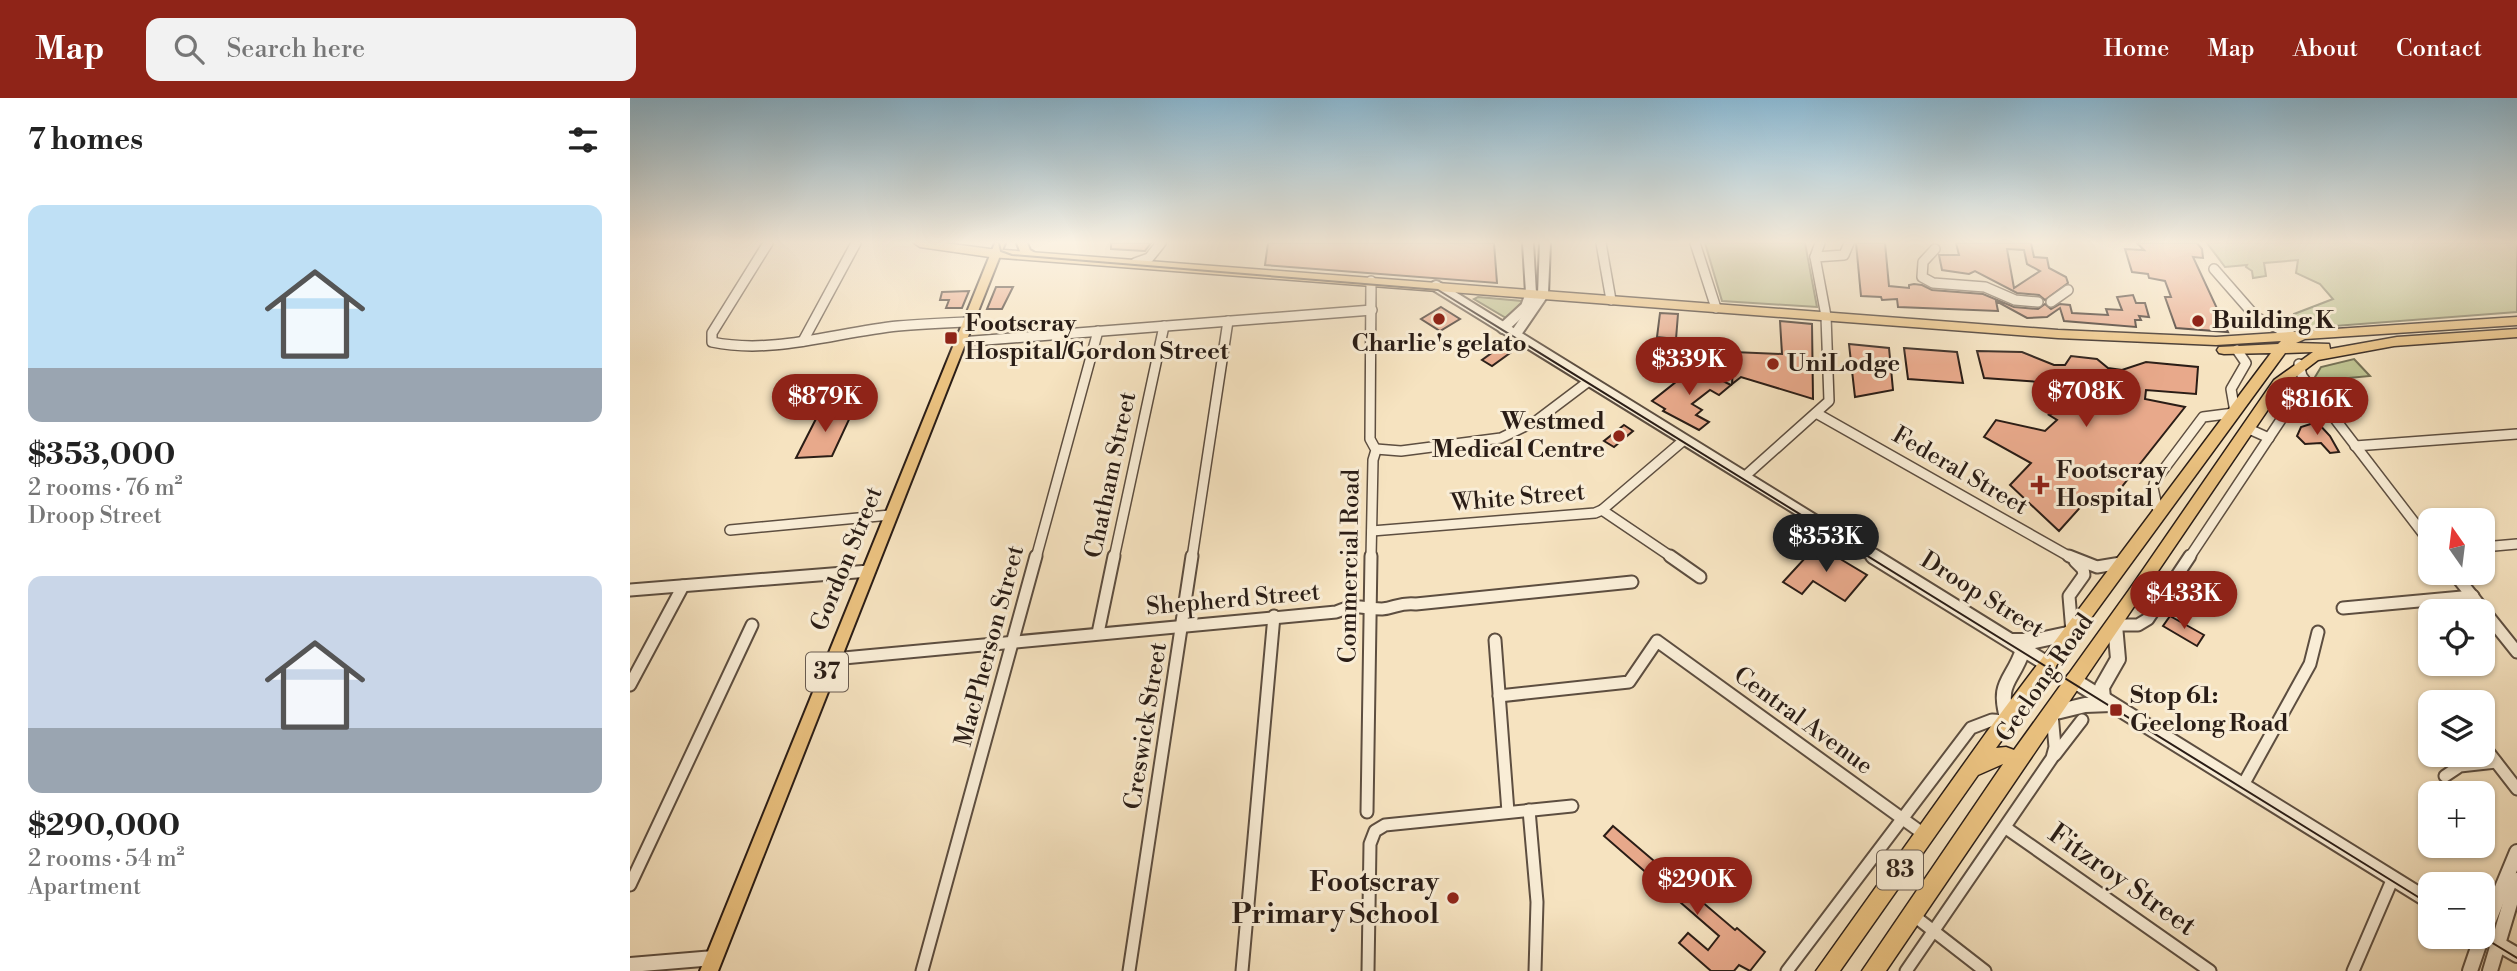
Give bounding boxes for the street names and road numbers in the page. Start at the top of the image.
street label: Chatham Street [1079,389,1143,561]
street label: Federal Street [1887,420,2034,522]
street label: Commercial Road [1333,468,1367,663]
street label: White Street [1449,477,1587,519]
street label: Gordon Street [804,482,890,636]
street label: MacPherson Street [949,542,1031,750]
street label: Droop Street [1915,545,2050,645]
street label: Shepherd Street [1145,577,1322,623]
street label: Geelong Road [1990,608,2100,748]
street label: Creswick Street [1118,640,1174,812]
road number: 37 [806,652,848,692]
street label: Central Avenue [1727,660,1879,782]
street label: Fitzroy Street [2041,816,2203,944]
road number: 83 [1877,850,1923,890]

